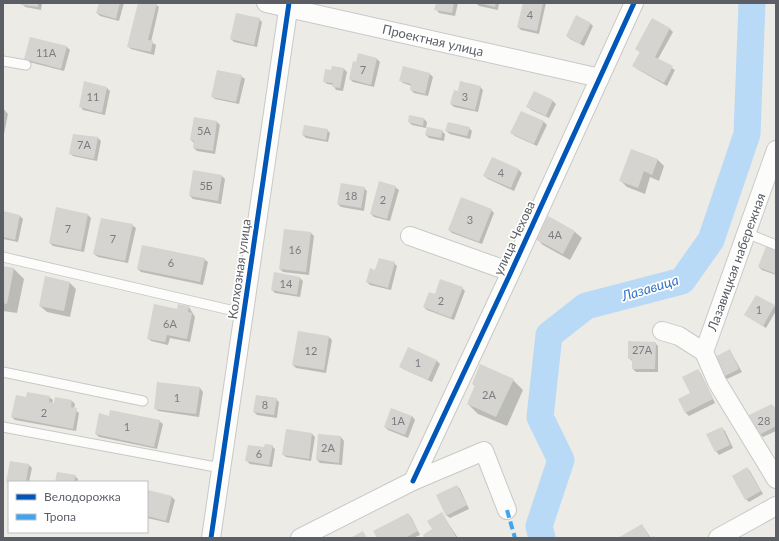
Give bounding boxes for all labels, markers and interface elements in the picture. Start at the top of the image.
house number: 4 [527,8,534,21]
street label: Проектная улица [381,21,485,59]
house number: 11А [36,46,57,59]
house number: 7 [360,63,366,76]
house number: 11 [87,90,99,103]
house number: 3 [462,90,468,103]
house number: 5А [197,124,211,137]
house number: 7А [77,138,91,151]
house number: 4 [498,166,505,179]
house number: 5Б [199,179,213,192]
house number: 18 [345,189,357,202]
street label: Лазавицкая набережная [703,191,768,334]
house number: 2 [380,193,386,206]
street label: улица Чехова [490,198,538,278]
house number: 3 [467,213,473,226]
street label: Колхозная улица [224,218,254,320]
house number: 7 [65,222,71,235]
house number: 4А [548,228,562,241]
house number: 7 [110,232,116,245]
house number: 16 [289,243,301,256]
house number: 6 [168,256,174,269]
water label: Лазавица [618,271,680,305]
house number: 14 [280,277,293,290]
house number: 2 [438,294,444,307]
house number: 1 [756,303,762,316]
house number: 6А [163,317,177,330]
house number: 27А [632,343,653,356]
house number: 12 [305,344,317,357]
house number: 1 [415,356,421,369]
house number: 2А [482,388,496,401]
house number: 1 [174,391,180,404]
house number: 8 [262,398,268,411]
house number: 2 [41,406,47,419]
house number: 1А [391,414,405,427]
house number: 28 [758,414,770,427]
house number: 1 [124,420,130,433]
house number: 2А [321,441,335,454]
house number: 6 [256,447,262,460]
legend [8,481,148,533]
text: Велодорожка [44,489,121,504]
text: Тропа [44,509,76,524]

